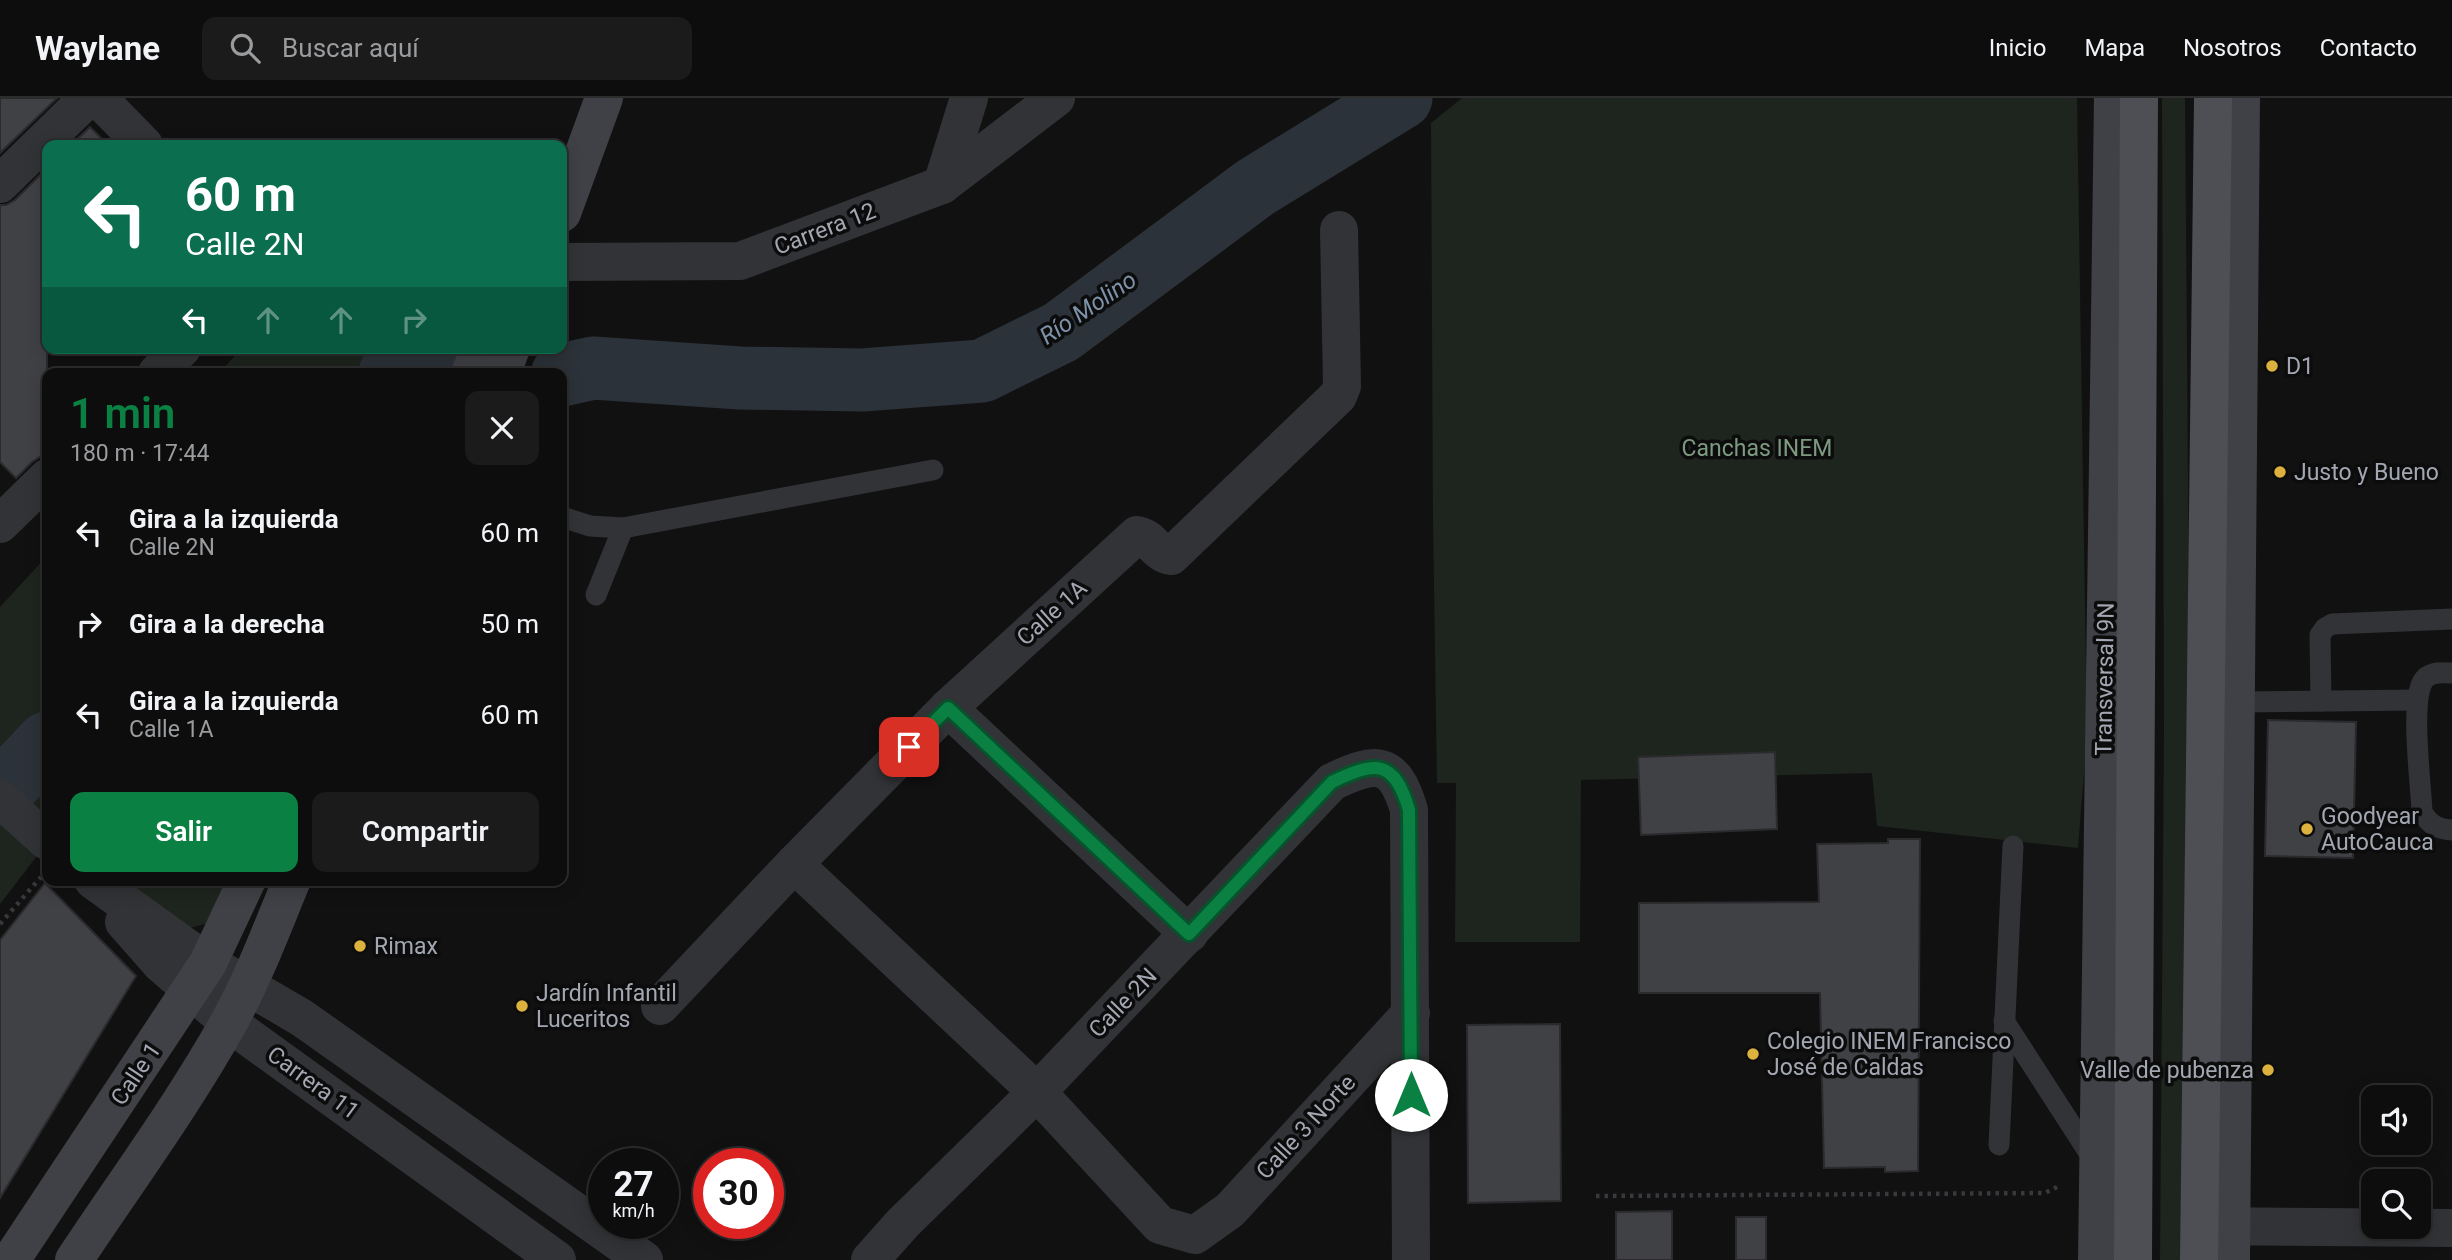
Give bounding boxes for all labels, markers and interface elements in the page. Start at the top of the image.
search box [202,17,692,80]
text: Waylane [35,29,160,68]
icon: search [226,29,264,67]
text: Buscar aquí [282,33,419,63]
text: Inicio [1989,34,2046,62]
text: Mapa [2084,34,2145,62]
text: Nosotros [2183,34,2282,62]
text: Contacto [2320,34,2417,62]
text: 60 m [185,166,296,223]
icon: left [70,168,161,259]
street label: Carrera 12 [770,197,880,261]
text: Calle 2N [185,225,305,263]
water label: Río Molino [1034,266,1142,350]
icon: left [176,301,214,339]
icon: ahead [249,301,287,339]
icon: ahead [322,301,360,339]
icon: right [395,301,433,339]
place label: D1 [2286,353,2314,380]
marker: D1 [2264,358,2280,374]
text: 1 min [70,389,175,438]
button: close [465,391,539,465]
park label: Canchas INEM [1682,435,1832,462]
text: 180 m · 17:44 [70,440,209,467]
place label: Justo y Bueno [2294,459,2439,486]
marker: Justo y Bueno [2272,464,2288,480]
text: Gira a la izquierda [129,504,339,534]
icon: left [70,514,108,552]
text: 60 m [481,518,539,548]
text: Calle 2N [129,534,215,561]
street label: Calle 1A [1012,575,1092,651]
street label: Transversal 9N [2090,602,2120,756]
icon: right [70,605,108,643]
text: Gira a la derecha [129,609,325,639]
text: 50 m [481,609,539,639]
text: Gira a la izquierda [129,686,339,716]
icon: left [70,696,108,734]
text: 60 m [481,700,539,730]
text: Calle 1A [129,716,214,743]
pin [879,717,939,777]
icon: arrive [890,728,928,766]
button: Salir [70,792,298,872]
button: Compartir [312,792,539,872]
place label: Goodyear AutoCauca [2321,803,2434,856]
marker: Goodyear AutoCauca [2299,821,2315,837]
place label: Rimax [374,933,438,960]
marker: Rimax [352,938,368,954]
street label: Calle 2N [1083,963,1163,1043]
place label: Jardín Infantil Luceritos [536,980,677,1033]
marker: Jardín Infantil Luceritos [514,998,530,1014]
place label: Colegio INEM Francisco José de Caldas [1767,1028,2011,1081]
street label: Calle 1 [105,1038,167,1110]
street label: Carrera 11 [262,1041,364,1125]
marker: Colegio INEM Francisco José de Caldas [1745,1046,1761,1062]
place label: Valle de pubenza [2080,1057,2254,1084]
position arrow [1374,1058,1448,1132]
marker: Valle de pubenza [2260,1062,2276,1078]
street label: Calle 3 Norte [1251,1069,1361,1185]
map controls [2361,1085,2431,1239]
button: sound [2361,1085,2431,1155]
speed limit sign: 30 [693,1148,784,1239]
text: 27 [613,1164,654,1205]
button: search [2361,1169,2431,1239]
text: km/h [612,1200,655,1221]

